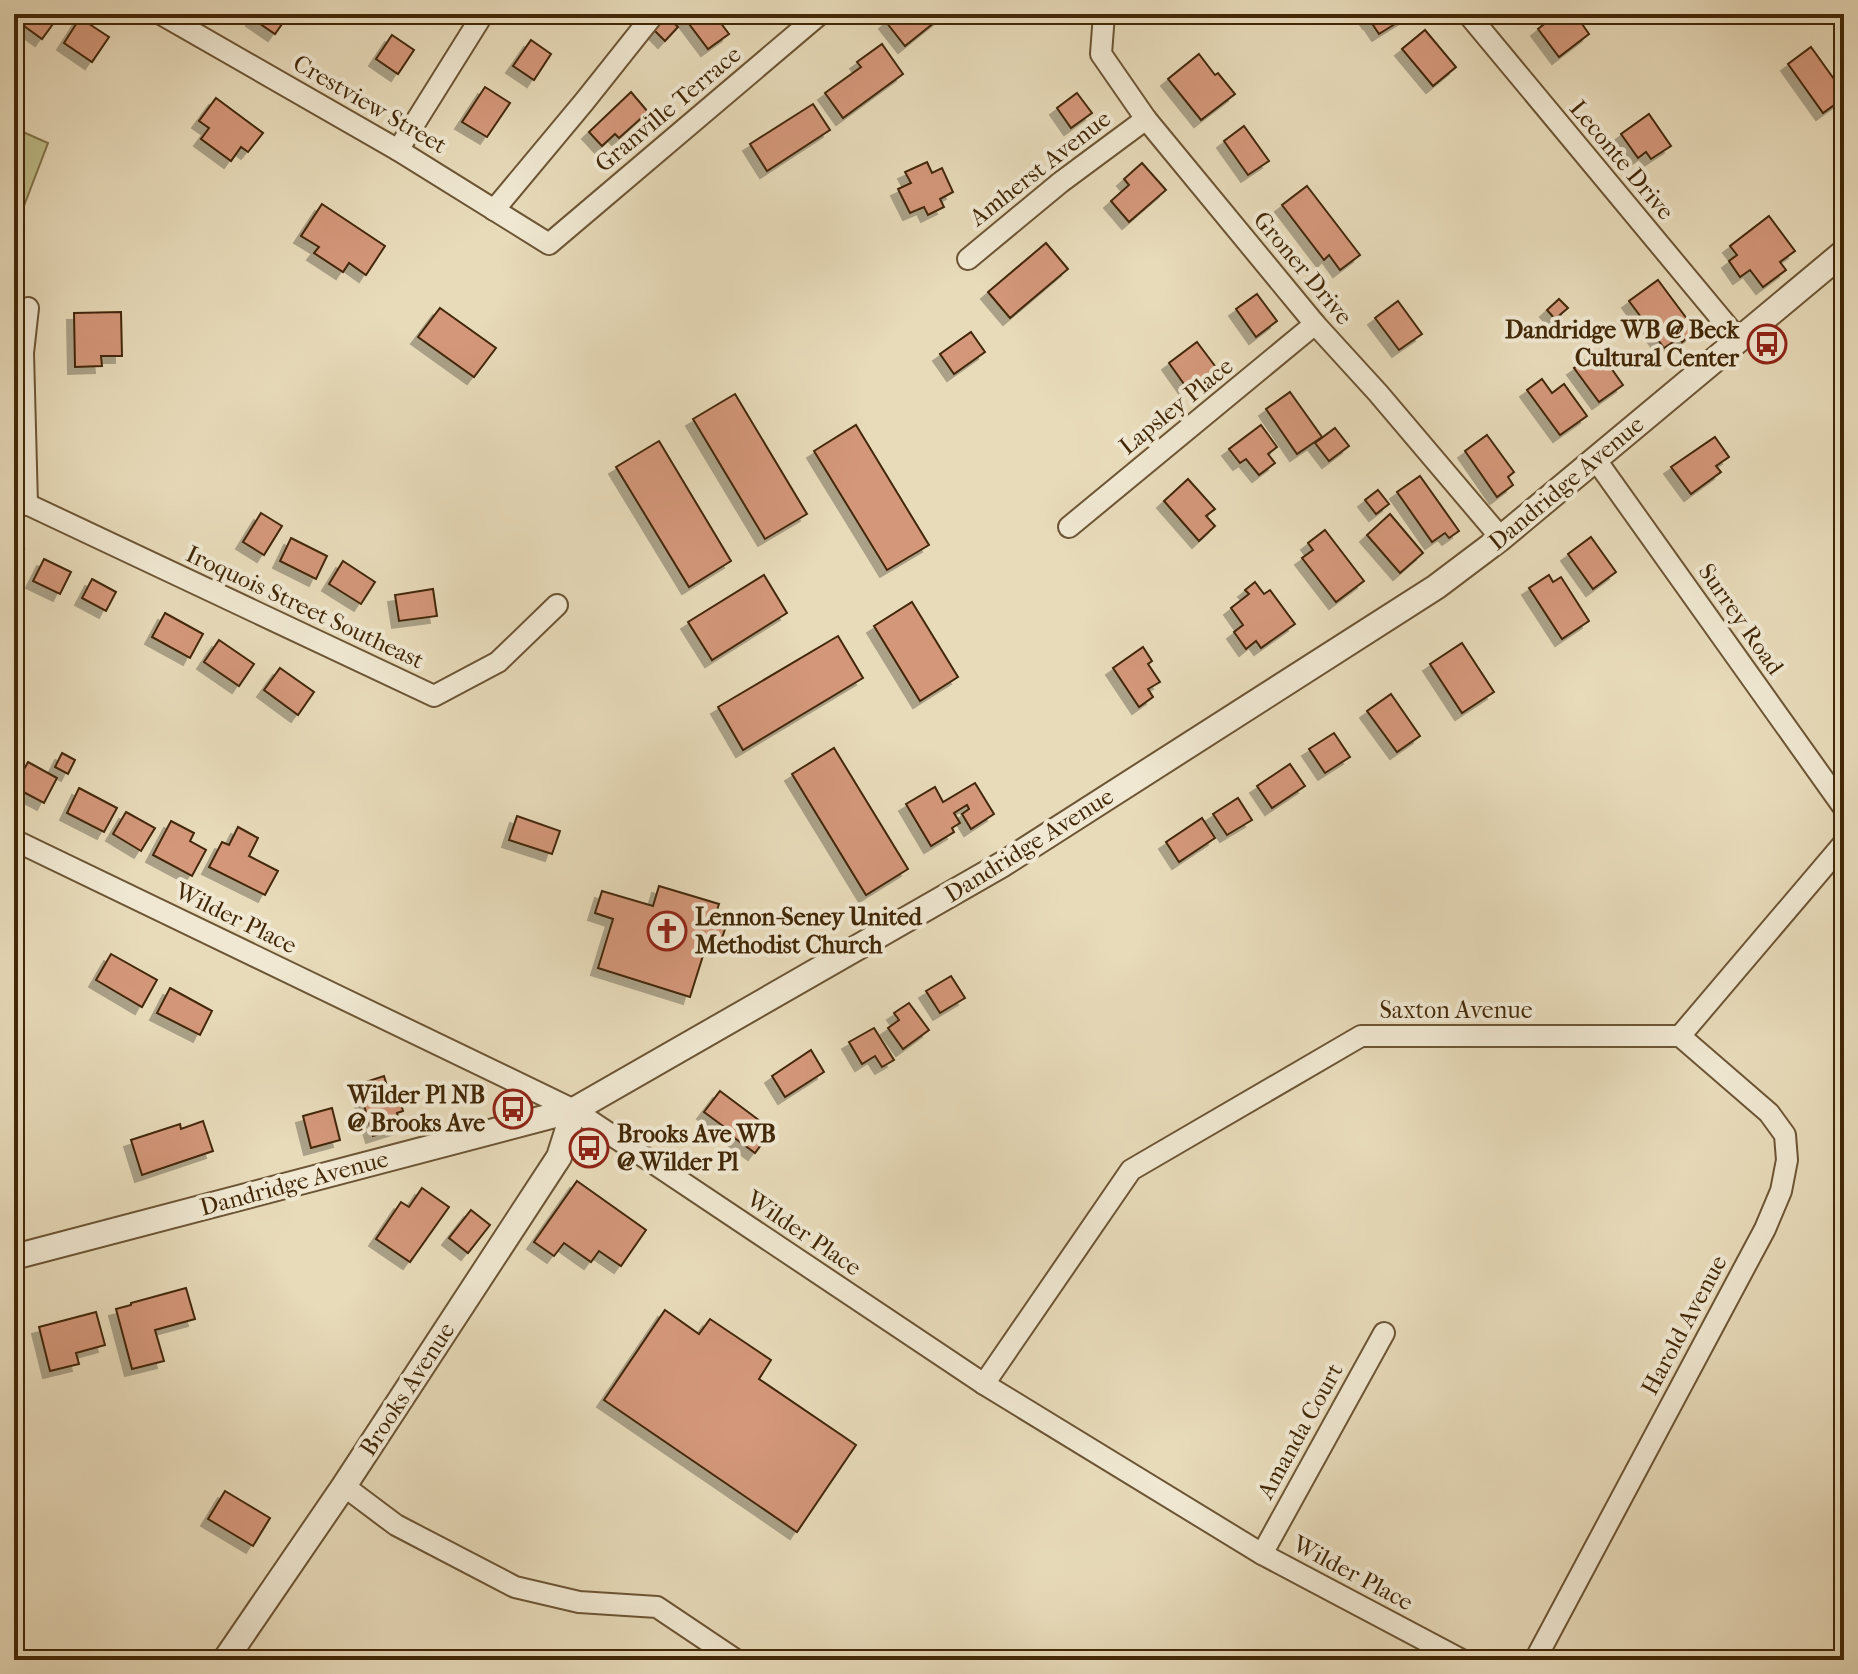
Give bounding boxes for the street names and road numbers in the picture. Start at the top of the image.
street label: Granville Terrace [590,40,746,178]
street label: Crestview Street [288,49,452,159]
street label: Leconte Drive [1564,95,1680,225]
street label: Amherst Avenue [963,104,1116,232]
street label: Groner Drive [1248,206,1358,330]
street label: Lapsley Place [1114,352,1239,460]
street label: Dandridge Avenue [1483,410,1649,556]
street label: Iroquois Street Southeast [182,540,429,675]
street label: Surrey Road [1693,558,1790,681]
street label: Dandridge Avenue [939,782,1119,908]
street label: Wilder Place [170,876,302,960]
street label: Saxton Avenue [1379,996,1533,1024]
street label: Dandridge Avenue [197,1144,391,1222]
street label: Wilder Place [741,1184,867,1282]
street label: Harold Avenue [1635,1250,1733,1400]
street label: Brooks Avenue [353,1317,461,1461]
street label: Amanda Court [1251,1358,1349,1504]
street label: Wilder Place [1287,1529,1418,1616]

